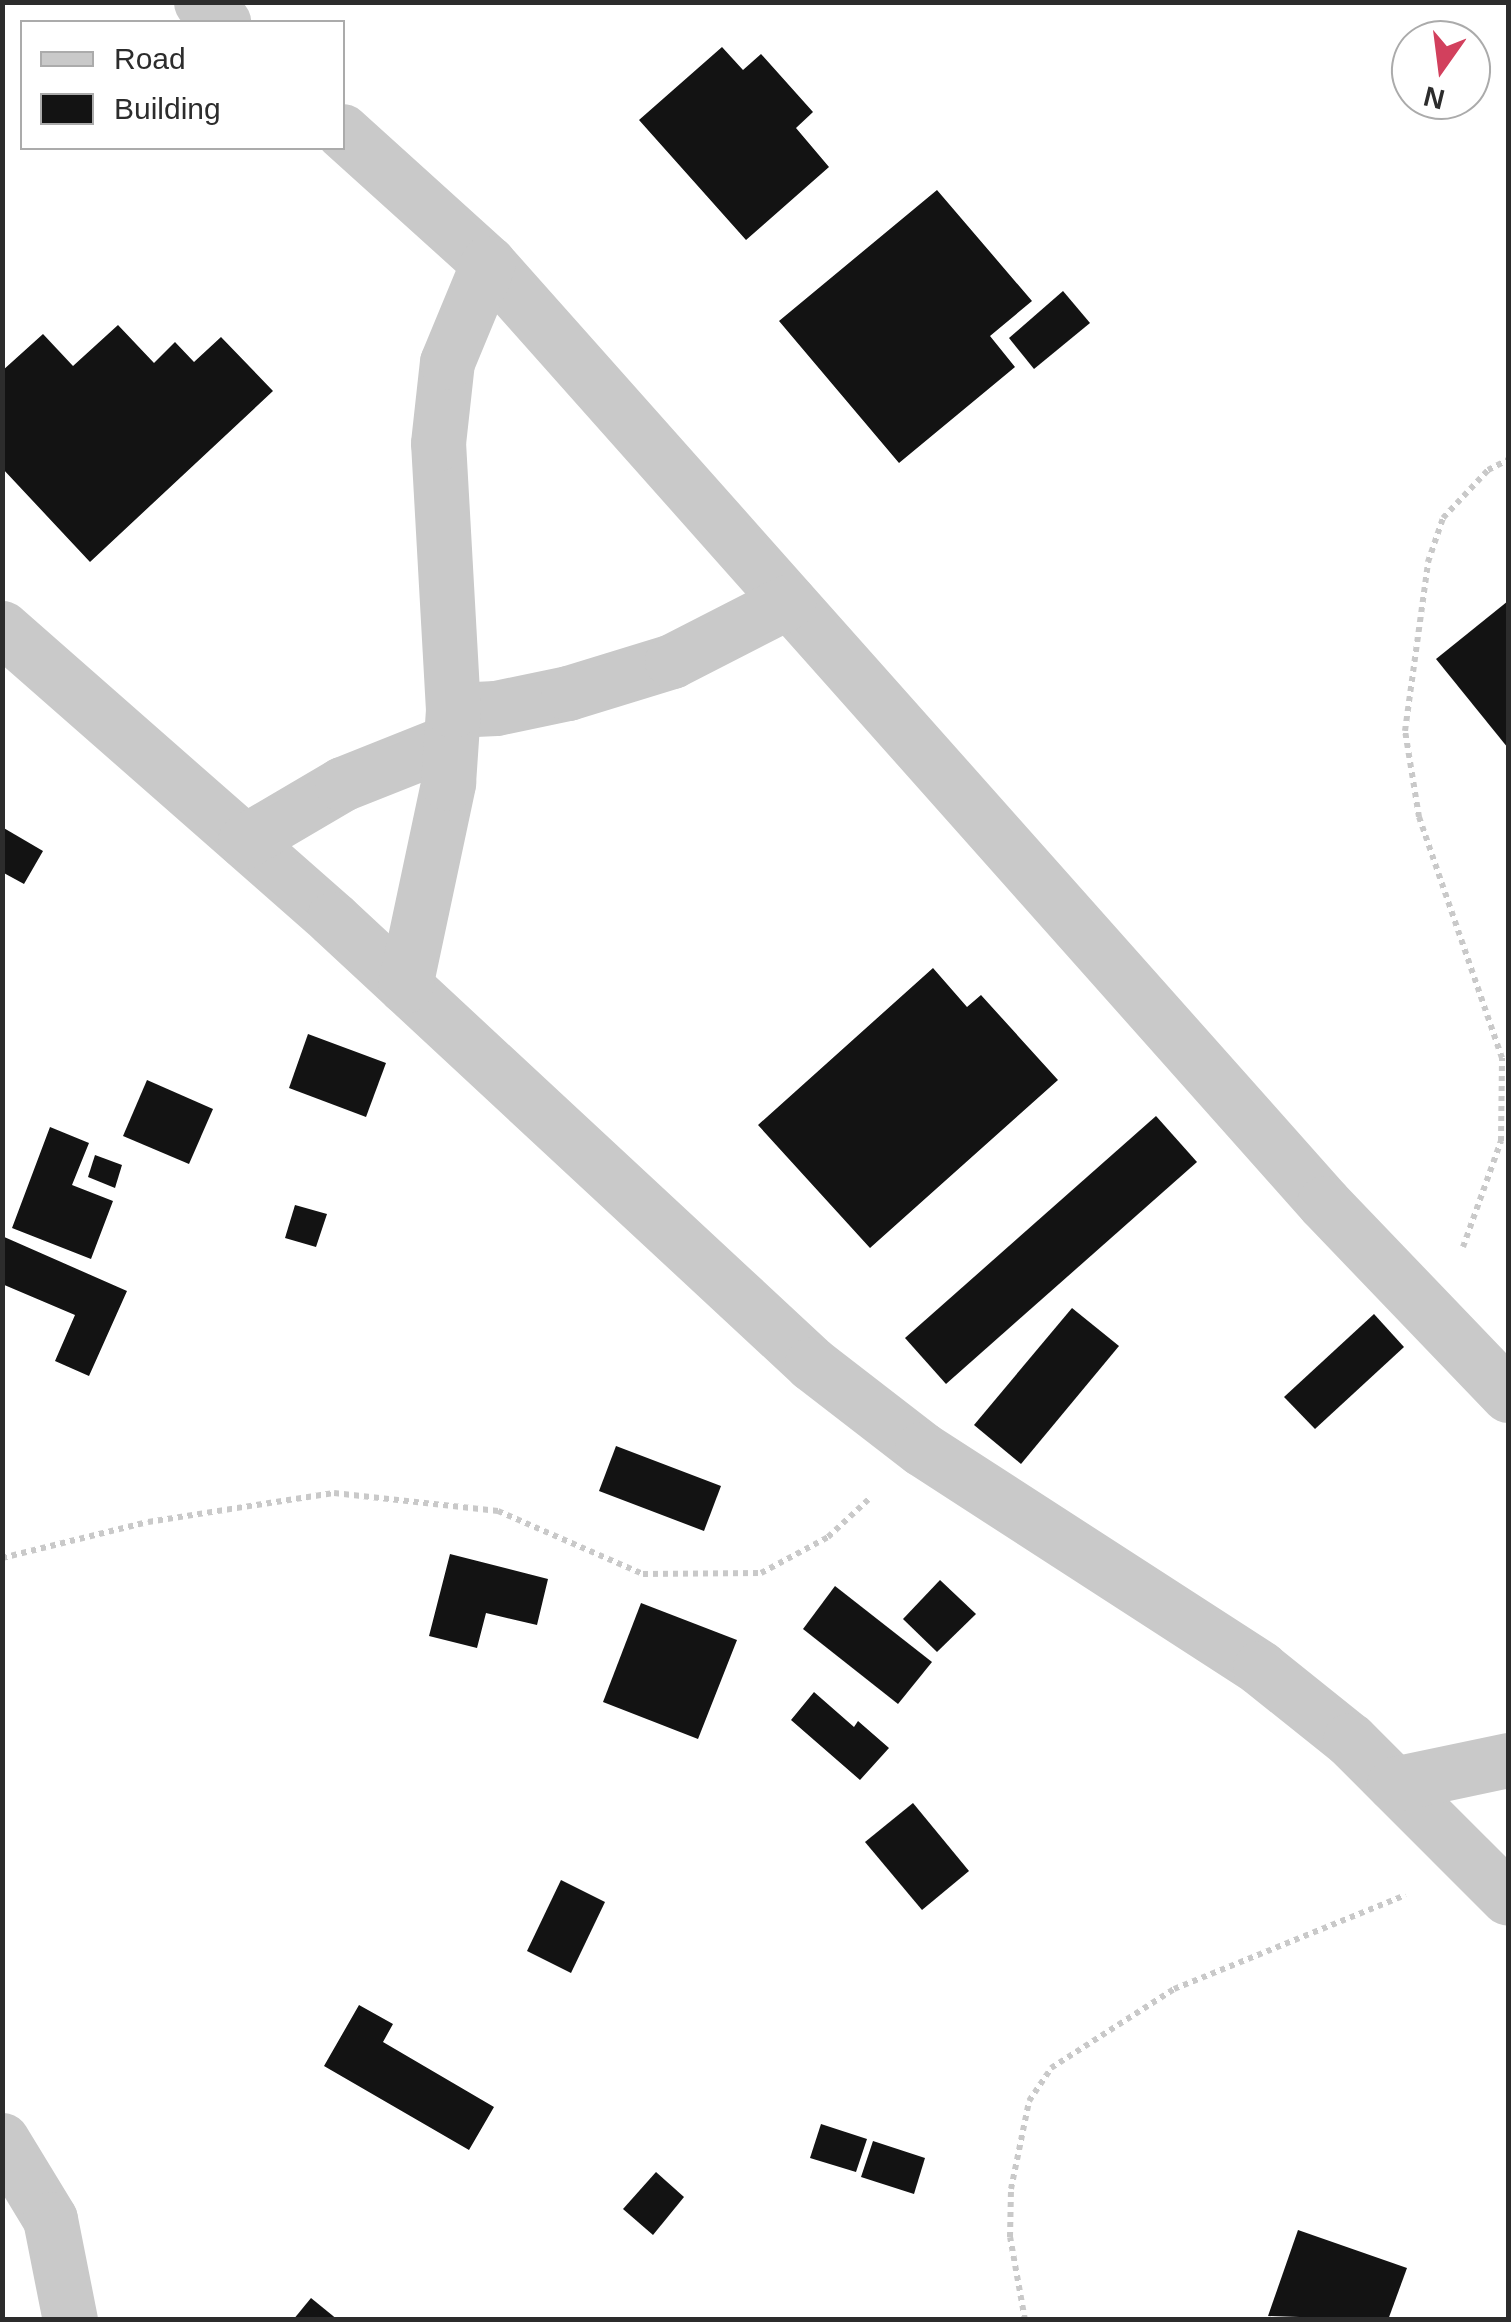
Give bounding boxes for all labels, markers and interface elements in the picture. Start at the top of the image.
legend [20,20,345,150]
north arrow [1391,20,1491,120]
text: Road [114,42,186,75]
text: N [1421,80,1448,115]
text: Building [114,92,221,125]

